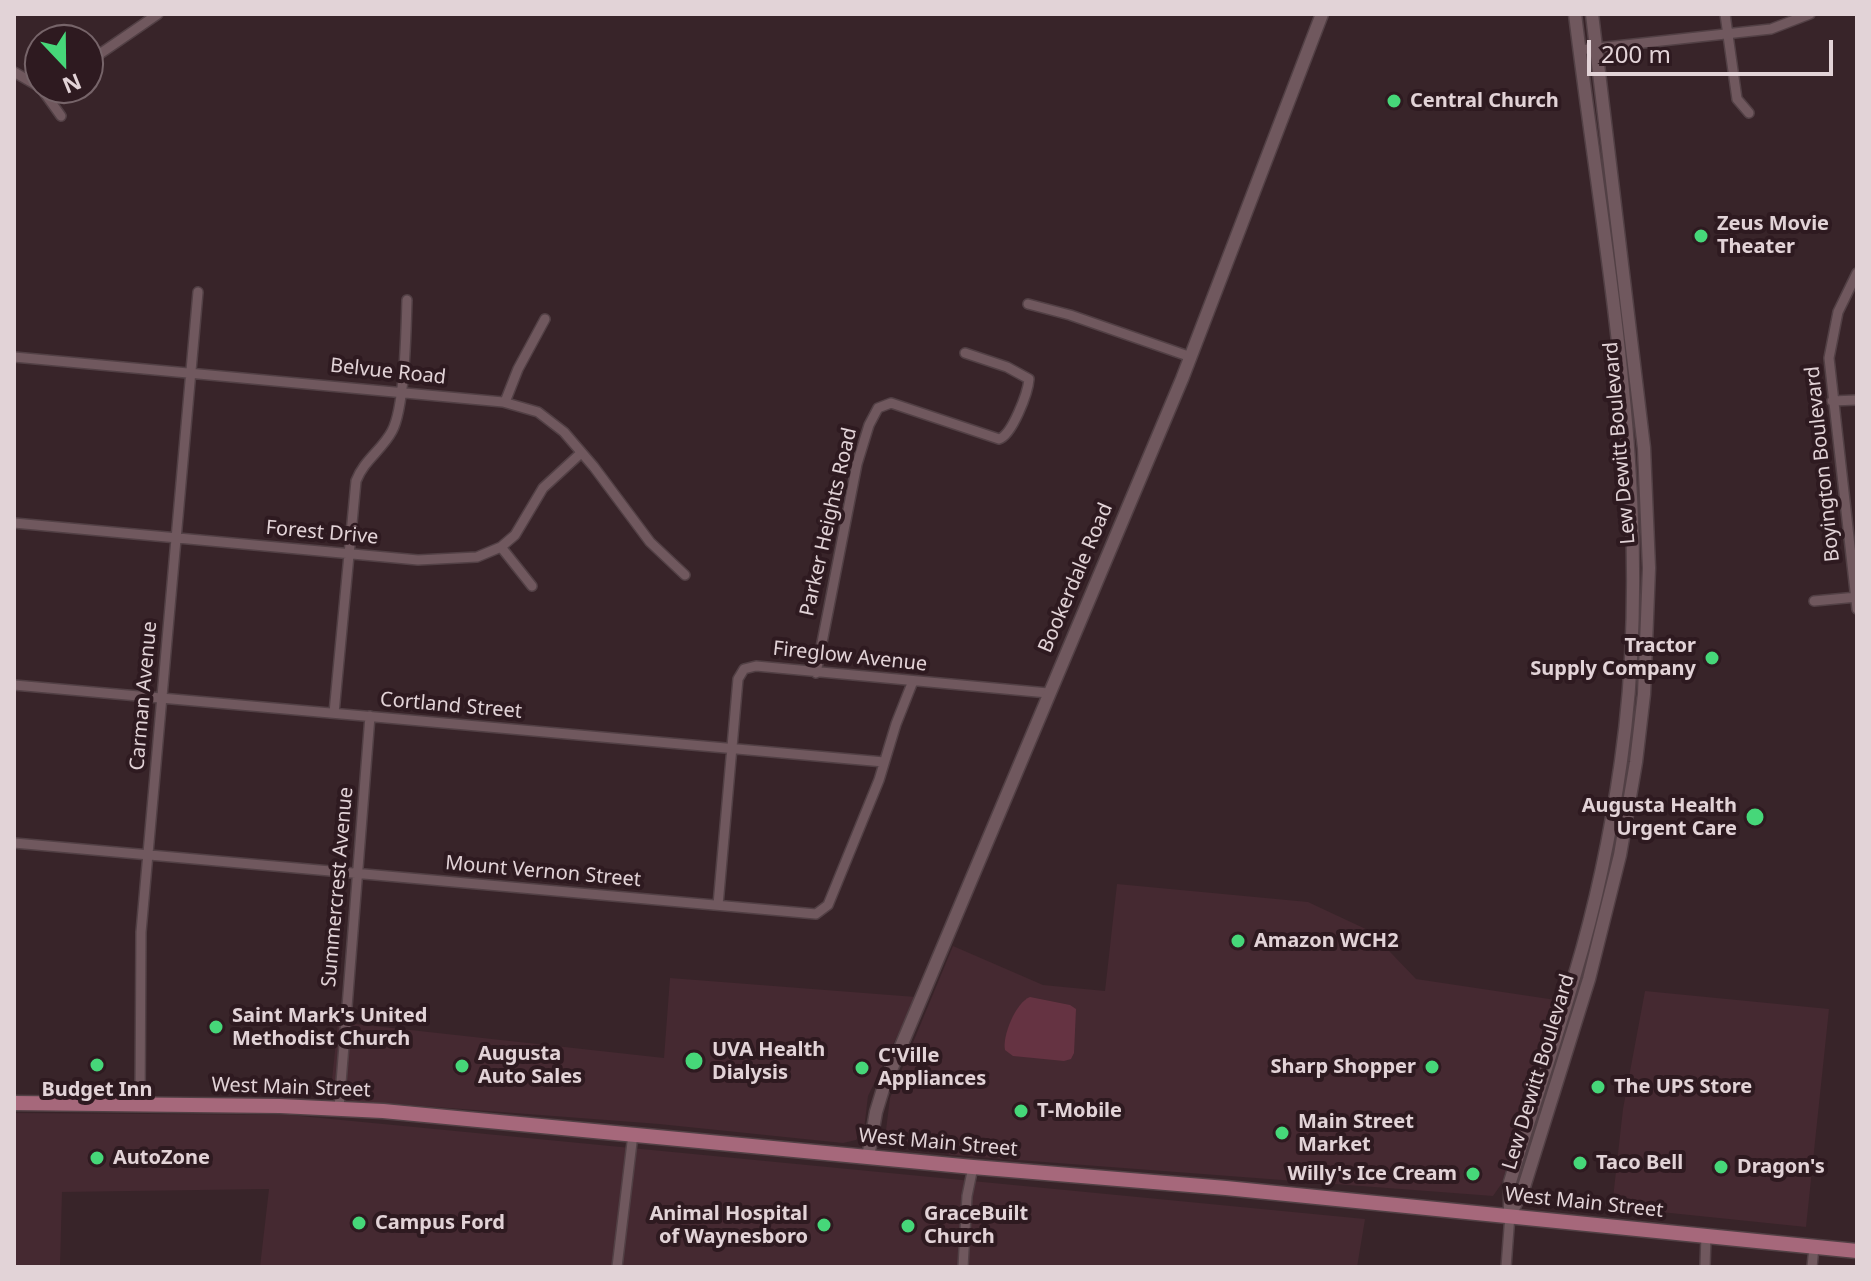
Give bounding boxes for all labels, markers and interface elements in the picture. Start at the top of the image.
north arrow [24,24,104,104]
scale bar [1591,24,1837,74]
text: 200 m [1601,37,1671,70]
text: N [58,67,86,102]
place label: Central Church [1410,89,1559,113]
marker: Central Church [1385,92,1403,110]
place label: Zeus Movie Theater [1717,212,1829,259]
marker: Zeus Movie Theater [1692,227,1710,245]
street label: Lew Dewitt Boulevard [1599,341,1641,545]
street label: Belvue Road [329,354,447,390]
street label: Boyington Boulevard [1801,365,1845,563]
street label: Parker Heights Road [796,425,862,619]
street label: Bookerdale Road [1034,500,1118,656]
street label: Forest Drive [265,516,379,550]
street label: Carman Avenue [126,620,162,772]
place label: Tractor Supply Company [1530,634,1696,681]
street label: Fireglow Avenue [772,637,928,677]
marker: Tractor Supply Company [1703,649,1721,667]
street label: Cortland Street [379,688,523,724]
street label: Summercrest Avenue [317,786,359,988]
place label: Augusta Health Urgent Care [1582,794,1737,841]
marker: Augusta Health Urgent Care [1744,806,1766,828]
street label: Mount Vernon Street [444,851,642,893]
place label: Amazon WCH2 [1254,929,1399,953]
marker: Amazon WCH2 [1229,932,1247,950]
street label: Lew Dewitt Boulevard [1498,971,1580,1173]
place label: Saint Mark's United Methodist Church [232,1004,427,1051]
marker: Saint Mark's United Methodist Church [207,1018,225,1036]
place label: UVA Health Dialysis [712,1038,825,1085]
place label: Augusta Auto Sales [478,1042,582,1089]
place label: C'Ville Appliances [878,1044,986,1091]
marker: UVA Health Dialysis [683,1050,705,1072]
place label: Sharp Shopper [1271,1055,1416,1079]
marker: Budget Inn [88,1056,106,1074]
marker: Augusta Auto Sales [453,1057,471,1075]
marker: Sharp Shopper [1423,1058,1441,1076]
marker: C'Ville Appliances [853,1059,871,1077]
street label: West Main Street [211,1073,371,1103]
place label: The UPS Store [1614,1075,1752,1099]
place label: Budget Inn [41,1078,153,1102]
marker: The UPS Store [1589,1078,1607,1096]
place label: T-Mobile [1037,1099,1122,1123]
marker: T-Mobile [1012,1102,1030,1120]
place label: Main Street Market [1298,1110,1414,1157]
street label: West Main Street [858,1124,1018,1162]
marker: Main Street Market [1273,1124,1291,1142]
place label: AutoZone [113,1146,210,1170]
marker: AutoZone [88,1149,106,1167]
place label: Taco Bell [1596,1151,1683,1175]
marker: Taco Bell [1571,1154,1589,1172]
place label: Dragon's [1737,1155,1825,1179]
marker: Dragon's [1712,1158,1730,1176]
place label: Willy's Ice Cream [1288,1162,1457,1186]
marker: Willy's Ice Cream [1464,1165,1482,1183]
street label: West Main Street [1503,1183,1665,1223]
place label: Animal Hospital of Waynesboro [649,1202,808,1249]
place label: GraceBuilt Church [924,1202,1028,1249]
place label: Campus Ford [375,1211,505,1235]
marker: Campus Ford [350,1214,368,1232]
marker: Animal Hospital of Waynesboro [815,1216,833,1234]
marker: GraceBuilt Church [899,1217,917,1235]

